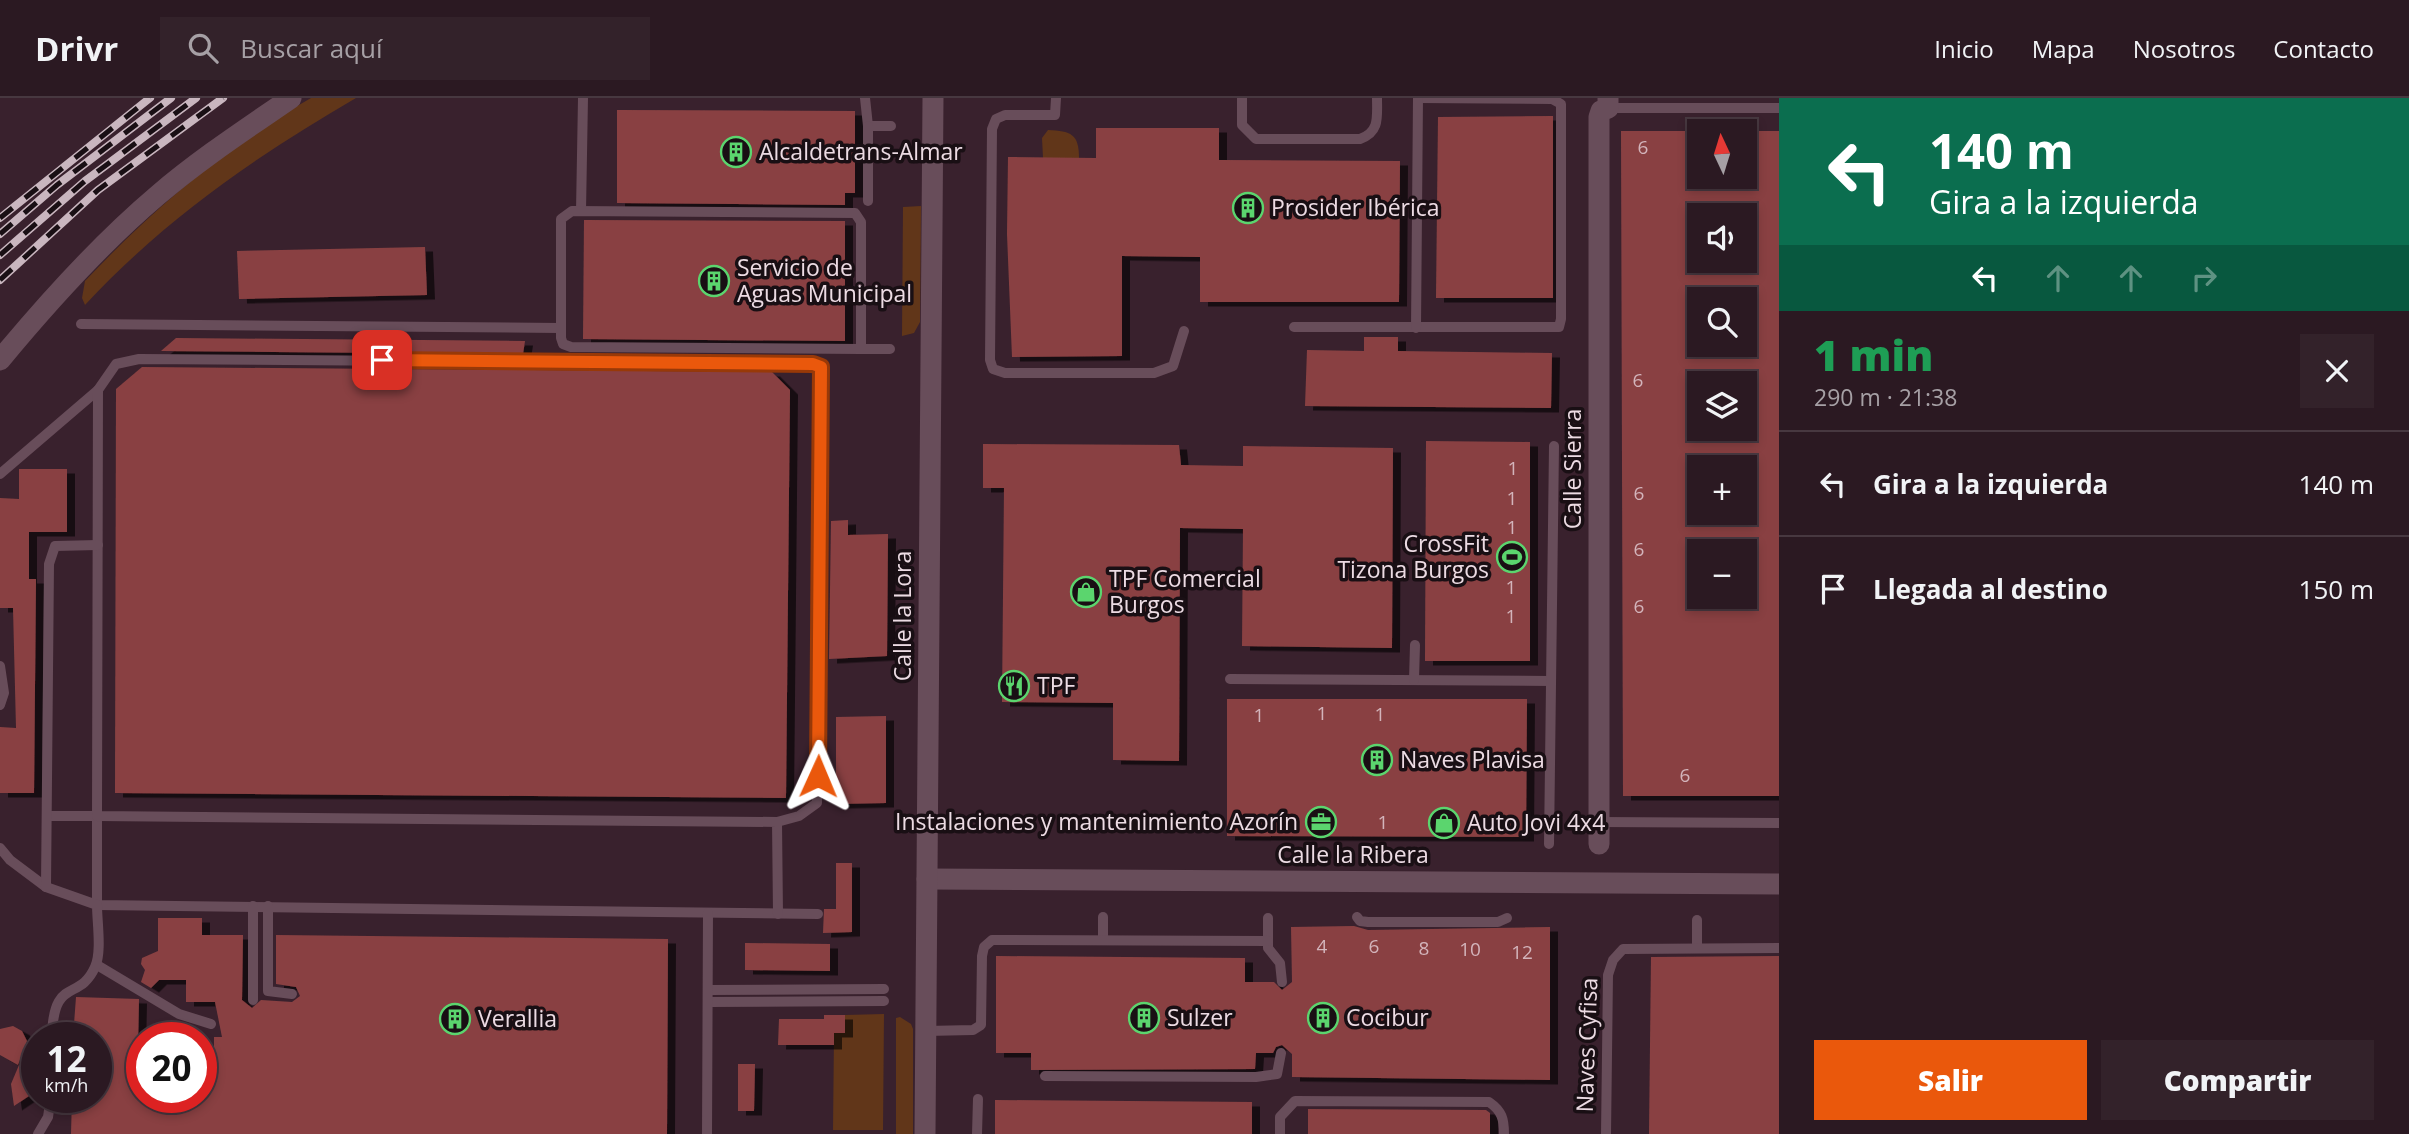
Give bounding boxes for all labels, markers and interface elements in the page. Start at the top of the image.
search box [160,17,650,80]
text: Drivr [35,26,118,71]
icon: search [184,29,222,67]
text: Buscar aquí [240,30,383,66]
text: Inicio [1934,32,1994,65]
text: Mapa [2032,32,2095,65]
text: Nosotros [2133,32,2235,65]
text: Contacto [2273,32,2374,65]
text: 140 m [1929,117,2074,183]
north arrow [1687,119,1757,189]
map controls [1687,119,1757,609]
icon: left [1814,126,1905,217]
house number: 6 [1638,134,1648,160]
building icon: Alcaldetrans-Almar [719,135,753,169]
place label: Alcaldetrans-Almar [759,135,963,167]
text: Gira a la izquierda [1929,180,2199,223]
building icon: Prosider Ibérica [1231,191,1265,225]
place label: Prosider Ibérica [1271,191,1440,223]
button: sound [1687,203,1757,273]
place label: Servicio de Aguas Municipal [737,251,912,309]
icon: left [1966,259,2004,297]
icon: ahead [2039,259,2077,297]
icon: ahead [2112,259,2150,297]
icon: right [2185,259,2223,297]
building icon: Servicio de Aguas Municipal [697,264,731,298]
button: search [1687,287,1757,357]
text: 1 min [1814,326,1933,383]
pin [352,330,412,390]
button: close [2300,334,2374,408]
icon: arrive [363,341,401,379]
house number: 6 [1633,367,1643,393]
button: layers [1687,371,1757,441]
text: 290 m · 21:38 [1814,381,1957,413]
street label: Calle Sierra [1556,409,1588,529]
house number: 1 [1508,455,1518,481]
button: + [1687,455,1757,525]
icon: left [1814,465,1852,503]
text: Gira a la izquierda [1873,466,2108,502]
text: 140 m [2299,466,2374,502]
house number: 6 [1634,480,1644,506]
house number: 1 [1507,485,1517,511]
house number: 1 [1507,514,1517,540]
place label: CrossFit Tizona Burgos [1337,527,1489,585]
house number: 6 [1634,536,1644,562]
button: − [1687,539,1757,609]
sports icon: CrossFit Tizona Burgos [1495,540,1529,574]
street label: Calle la Lora [886,551,918,681]
place label: TPF Comercial Burgos [1109,562,1261,620]
icon: arrive [1814,570,1852,608]
text: Llegada al destino [1873,571,2108,607]
text: 150 m [2299,571,2374,607]
house number: 1 [1506,574,1516,600]
shop icon: TPF Comercial Burgos [1069,575,1103,609]
house number: 6 [1634,593,1644,619]
house number: 1 [1506,603,1516,629]
restaurant icon: TPF [997,669,1031,703]
place label: TPF [1037,669,1076,701]
house number: 1 [1317,700,1327,726]
house number: 1 [1375,701,1385,727]
house number: 1 [1254,702,1264,728]
position arrow [781,739,855,813]
building icon: Naves Plavisa [1360,743,1394,777]
place label: Naves Plavisa [1400,743,1545,775]
house number: 6 [1680,762,1690,788]
place label: Instalaciones y mantenimiento Azorín [895,805,1298,837]
office icon: Instalaciones y mantenimiento Azorín [1304,805,1338,839]
shop icon: Auto Jovi 4x4 [1427,806,1461,840]
place label: Auto Jovi 4x4 [1467,806,1605,838]
house number: 1 [1378,809,1388,835]
street label: Calle la Ribera [1277,838,1429,870]
house number: 4 [1317,933,1328,959]
house number: 6 [1369,933,1379,959]
house number: 8 [1419,935,1429,961]
house number: 10 [1459,936,1481,962]
house number: 12 [1511,939,1533,965]
street label: Naves Cyfisa [1568,977,1604,1113]
building icon: Sulzer [1127,1001,1161,1035]
place label: Sulzer [1167,1001,1233,1033]
building icon: Cocibur [1306,1001,1340,1035]
place label: Cocibur [1346,1001,1429,1033]
building icon: Verallia [438,1002,472,1036]
place label: Verallia [478,1002,557,1034]
speed limit sign: 20 [126,1022,217,1113]
text: 12 [46,1035,87,1082]
button: Salir [1814,1040,2087,1120]
button: Compartir [2101,1040,2374,1120]
text: km/h [45,1073,88,1097]

